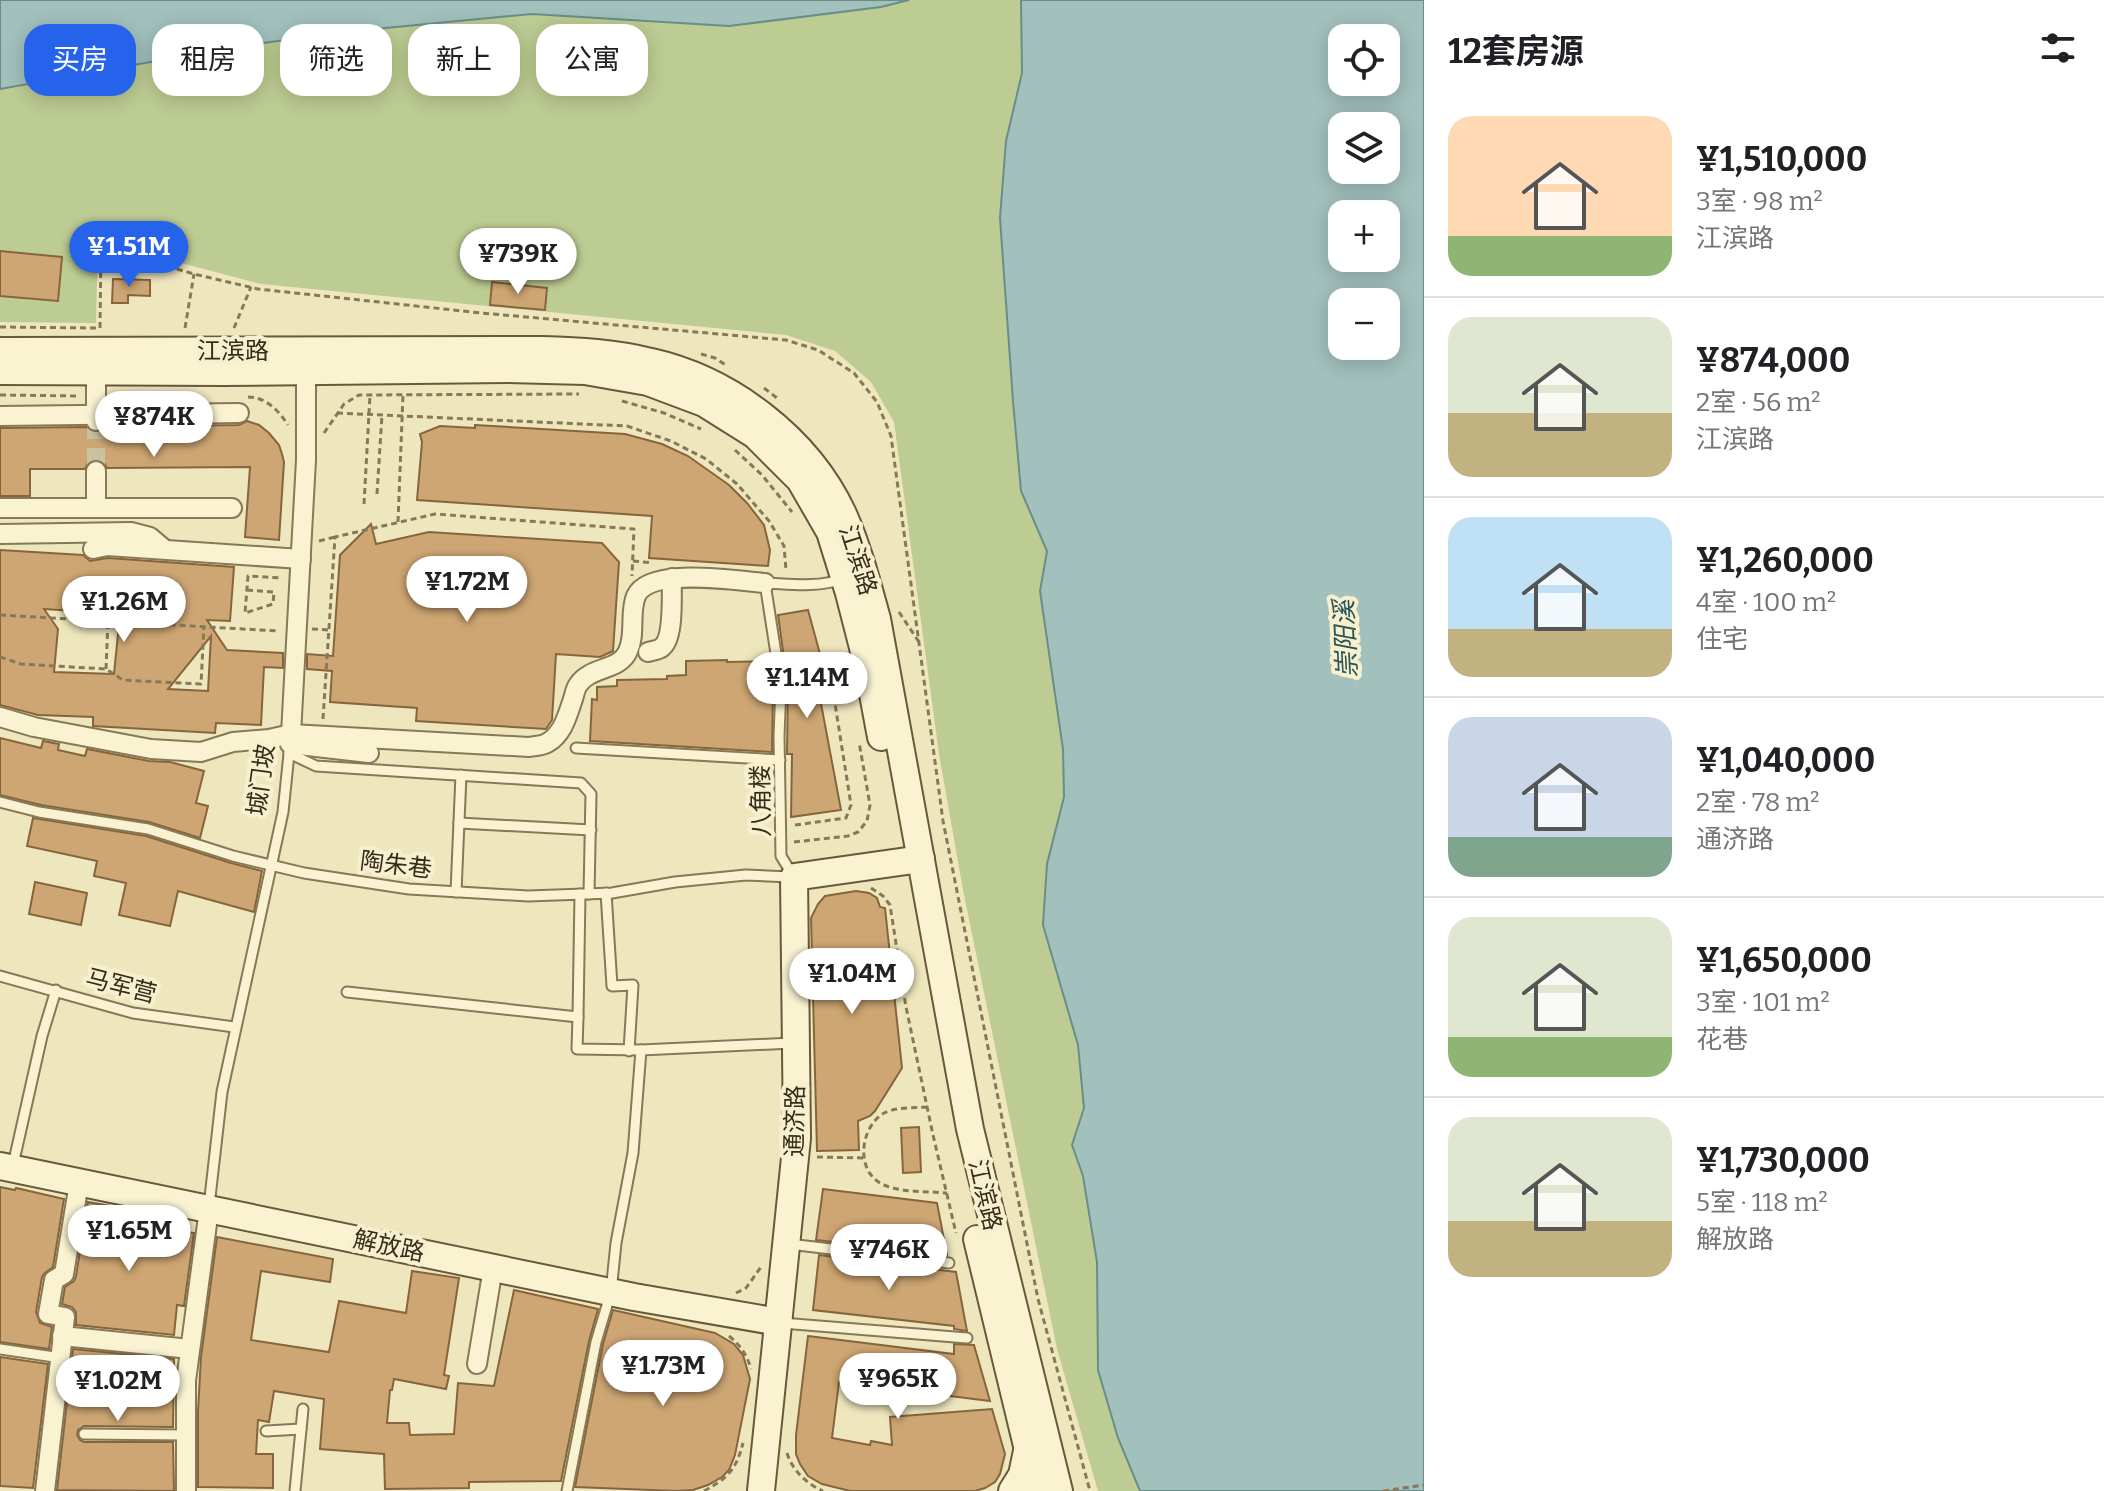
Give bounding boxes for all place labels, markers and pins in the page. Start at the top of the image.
pin: ¥1.51M [64,221,194,289]
pin: ¥739K [462,228,574,296]
pin: ¥874K [98,391,210,459]
pin: ¥1.72M [402,556,532,624]
pin: ¥1.26M [59,576,189,644]
pin: ¥1.14M [742,652,872,720]
pin: ¥1.04M [787,948,917,1016]
pin: ¥1.65M [64,1205,194,1273]
pin: ¥746K [833,1224,945,1292]
pin: ¥1.73M [598,1340,728,1408]
pin: ¥965K [842,1353,954,1421]
pin: ¥1.02M [53,1355,183,1423]

